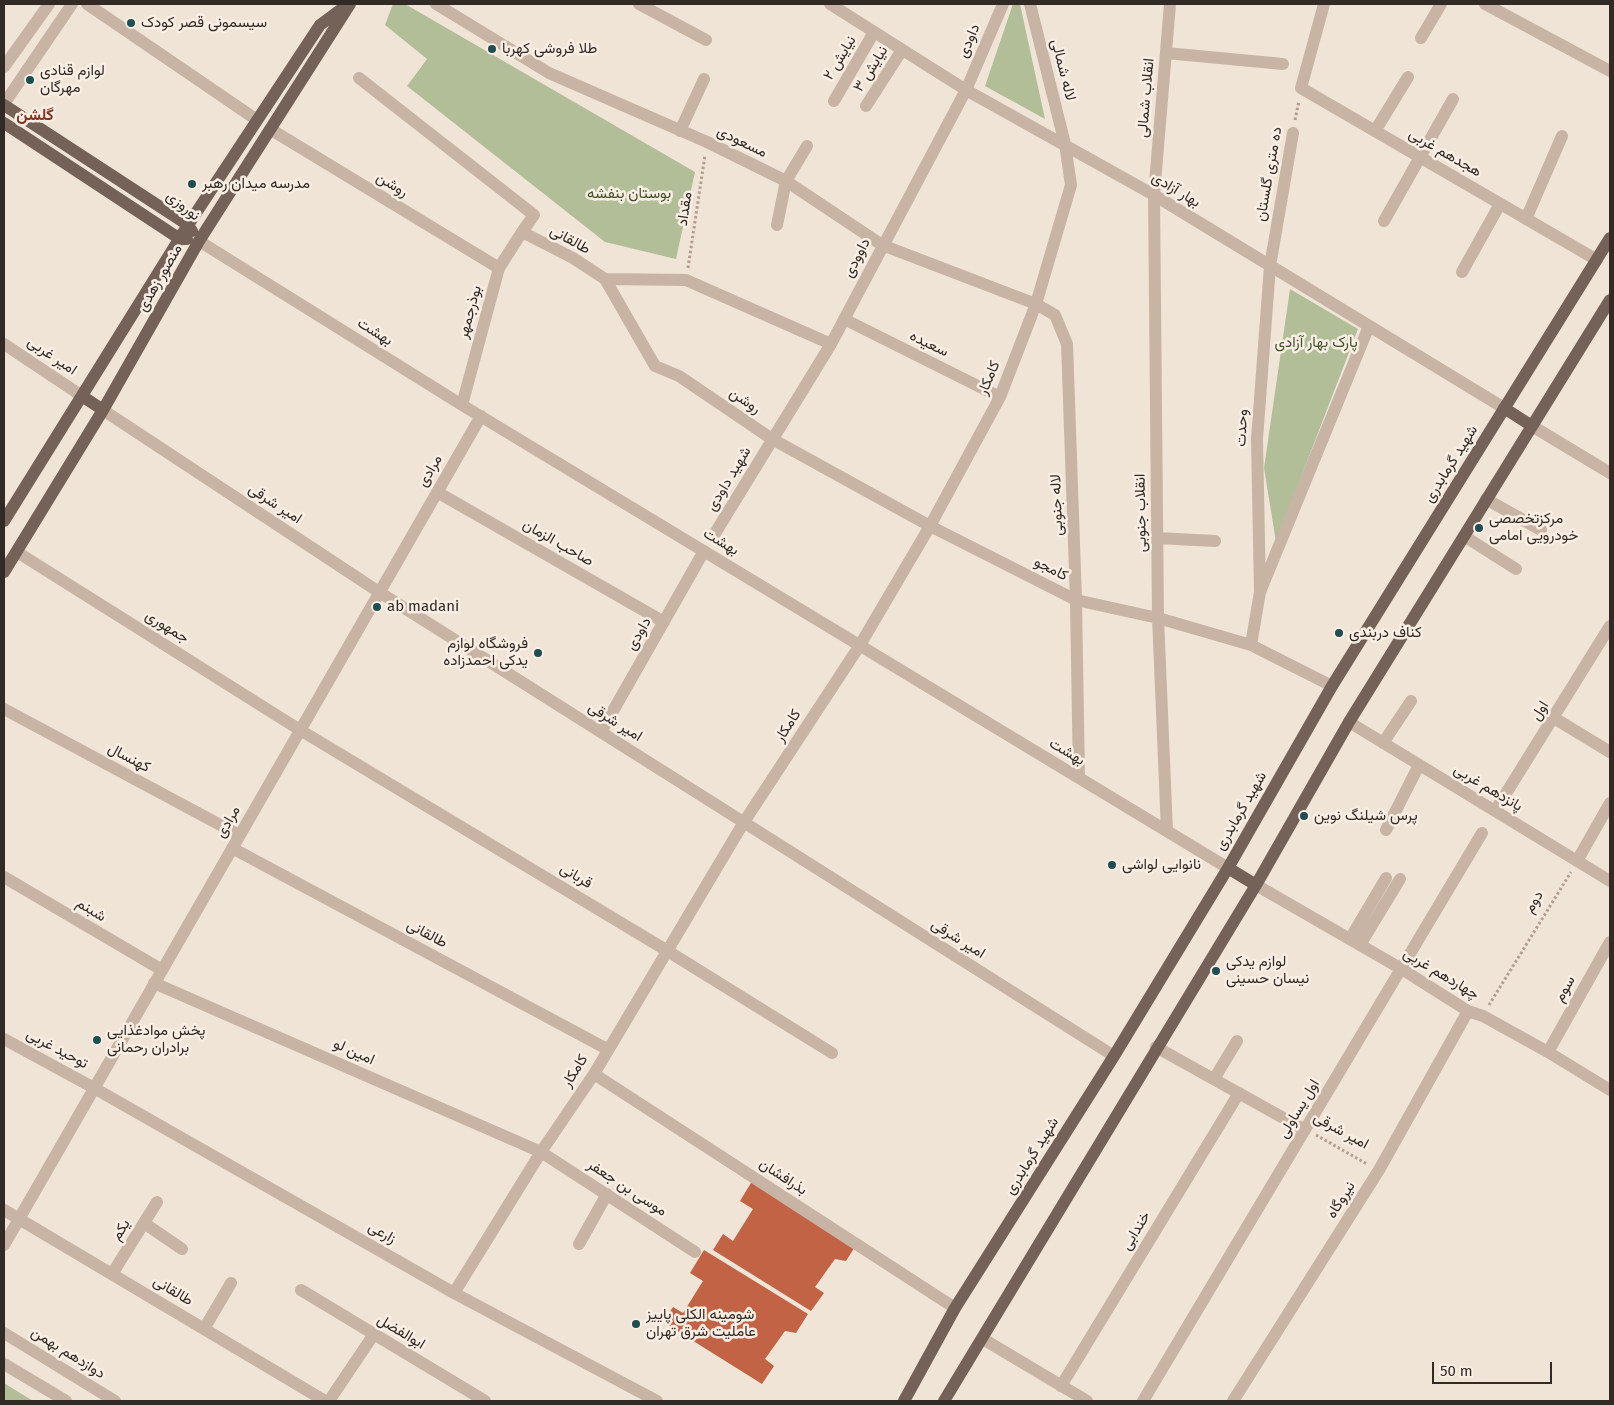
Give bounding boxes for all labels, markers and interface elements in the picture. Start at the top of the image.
place label: سیسمونی قصر کودک [141,14,267,32]
marker: سیسمونی قصر کودک [125,17,137,29]
street label: داودی [954,21,984,61]
street label: نیایش ۲ [820,32,860,84]
street label: لاله شمالی [1047,37,1079,103]
place label: طلا فروشی کهربا [502,40,597,58]
marker: طلا فروشی کهربا [486,43,498,55]
street label: نیایش ۳ [850,43,892,95]
street label: انقلاب شمالی [1134,57,1158,139]
place label: لوازم قنادی مهرگان [40,62,105,97]
marker: لوازم قنادی مهرگان [24,74,36,86]
district label: گلشن [16,106,54,126]
street label: مسعودی [714,122,770,162]
street label: ده متری گلستان [1252,125,1286,223]
street label: هجدهم غربی [1405,125,1485,181]
street label: روشن [373,168,411,202]
street label: بهار آزادی [1148,168,1204,212]
place label: مدرسه میدان رهبر [202,175,310,193]
marker: مدرسه میدان رهبر [186,178,198,190]
park label: بوستان بنفشه [587,185,671,203]
street label: نوروزی [162,187,204,225]
street label: مقداد [674,191,696,227]
street label: طالقانی [547,222,593,258]
street label: داوودی [840,235,874,281]
street label: منصور زهدی [134,241,186,315]
street label: بوذرجمهر [454,284,486,340]
street label: بهشت [354,314,396,350]
street label: سعیده [907,327,951,361]
street label: امیر غربی [24,333,80,379]
park label: پارک بهار آزادی [1274,334,1358,352]
street label: کامکار [974,358,1004,398]
street label: روشن [726,384,764,418]
street label: وحدت [1232,409,1252,447]
street label: شهید گرمابدری [1420,422,1482,506]
street label: شهید داودی [703,444,755,514]
street label: مرادی [414,452,446,490]
street label: لاله جنوبی [1047,474,1067,536]
street label: انقلاب جنوبی [1131,474,1151,552]
street label: امیر شرقی [245,480,305,528]
place label: مرکزتخصصی خودرویی امامی [1489,510,1578,545]
street label: صاحب الزمان [519,515,597,571]
marker: مرکزتخصصی خودرویی امامی [1473,522,1485,534]
street label: بهشت [700,524,742,560]
street label: کامجو [1031,553,1071,585]
place label: ab madani [387,598,459,616]
marker: ab madani [371,601,383,613]
street label: جمهوری [142,607,192,647]
street label: داودی [622,614,656,654]
place label: کناف دربندی [1349,624,1422,642]
marker: کناف دربندی [1333,627,1345,639]
place label: فروشگاه لوازم یدکی احمدزاده [443,635,528,670]
marker: فروشگاه لوازم یدکی احمدزاده [532,647,544,659]
street label: امیر شرقی [585,698,645,746]
street label: اول [1527,698,1553,724]
street label: کامکار [771,706,805,746]
street label: بهشت [1046,734,1088,770]
street label: کهنسال [105,739,153,777]
street label: پانزدهم غربی [1450,760,1526,816]
street label: شهید گرمابدری [1211,768,1271,854]
street label: مرادی [212,803,244,841]
place label: پرس شیلنگ نوین [1314,807,1418,825]
marker: پرس شیلنگ نوین [1298,810,1310,822]
place label: نانوایی لواشی [1122,856,1201,874]
street label: قربانی [557,859,595,893]
marker: نانوایی لواشی [1106,859,1118,871]
street label: دوم [1520,888,1548,916]
street label: شبنم [73,894,109,926]
street label: امیر شرقی [928,915,988,963]
street label: طالقانی [404,916,450,952]
street label: چهاردهم غربی [1400,944,1482,1004]
place label: لوازم یدکی نیسان حسینی [1226,953,1309,988]
marker: لوازم یدکی نیسان حسینی [1210,965,1222,977]
street label: سوم [1550,973,1580,1005]
place label: پخش موادغذایی برادران رحمانی [107,1022,205,1057]
street label: توحید غربی [23,1025,91,1073]
marker: پخش موادغذایی برادران رحمانی [91,1034,103,1046]
street label: امین لو [331,1035,377,1069]
street label: کامکار [558,1051,592,1091]
street label: اول یساولی [1274,1076,1324,1142]
street label: امیر شرقی [1310,1108,1372,1154]
street label: شهید گرمابدری [1001,1114,1063,1198]
street label: بذرافشان [756,1155,810,1199]
street label: موسی بن جعفر [584,1156,670,1220]
street label: نیروگاه [1323,1178,1359,1222]
street label: خندابی [1117,1208,1155,1254]
street label: یکم [108,1216,134,1244]
street label: زارعی [365,1218,399,1248]
street label: طالقانی [150,1272,196,1310]
place label: شومینه الکلی پاییز عاملیت شرق تهران [646,1306,756,1341]
street label: ابوالفضل [374,1311,428,1353]
marker: شومینه الکلی پاییز عاملیت شرق تهران [630,1318,642,1330]
street label: دوازدهم بهمن [28,1323,108,1383]
scale bar [1434,1352,1554,1384]
text: 50 m [1440,1362,1473,1380]

